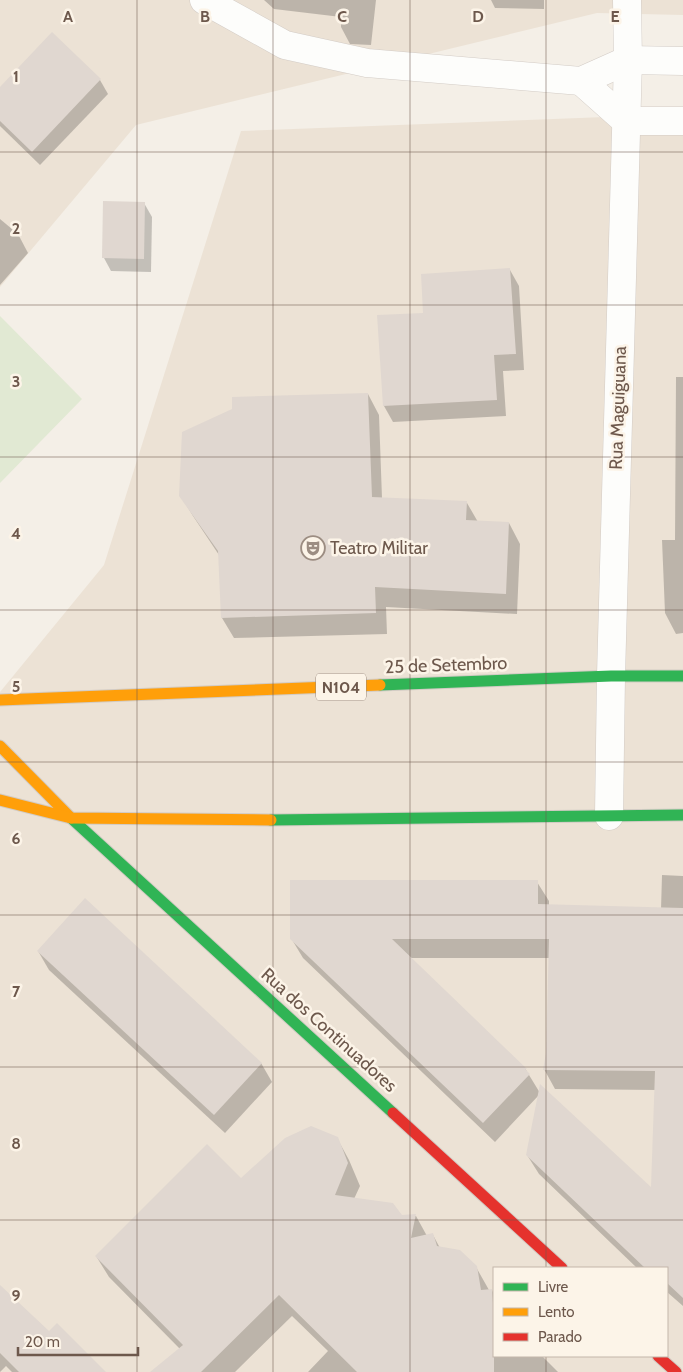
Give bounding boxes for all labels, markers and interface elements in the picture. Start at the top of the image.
text: A [63,7,73,26]
text: B [200,7,210,26]
text: C [337,7,347,26]
text: D [472,7,484,26]
text: E [610,7,620,26]
text: 1 [13,67,19,86]
text: 2 [12,219,20,238]
street label: Rua Maguiguana [605,345,631,470]
text: 3 [12,372,20,391]
text: 4 [11,524,21,543]
theatre icon: Teatro Militar [300,535,326,561]
place label: Teatro Militar [330,537,428,559]
street label: 25 de Setembro [384,652,508,678]
road number: N104 [316,674,366,700]
text: 5 [12,677,20,696]
text: 6 [12,829,21,848]
street label: Rua dos Continuadores [257,963,401,1097]
text: 7 [12,982,21,1001]
text: 8 [11,1134,21,1153]
legend [493,1267,668,1357]
text: Livre [538,1278,569,1296]
text: 9 [12,1286,21,1305]
text: Lento [538,1303,575,1321]
scale bar [18,1324,138,1356]
text: Parado [538,1328,582,1346]
text: 20 m [25,1333,60,1351]

